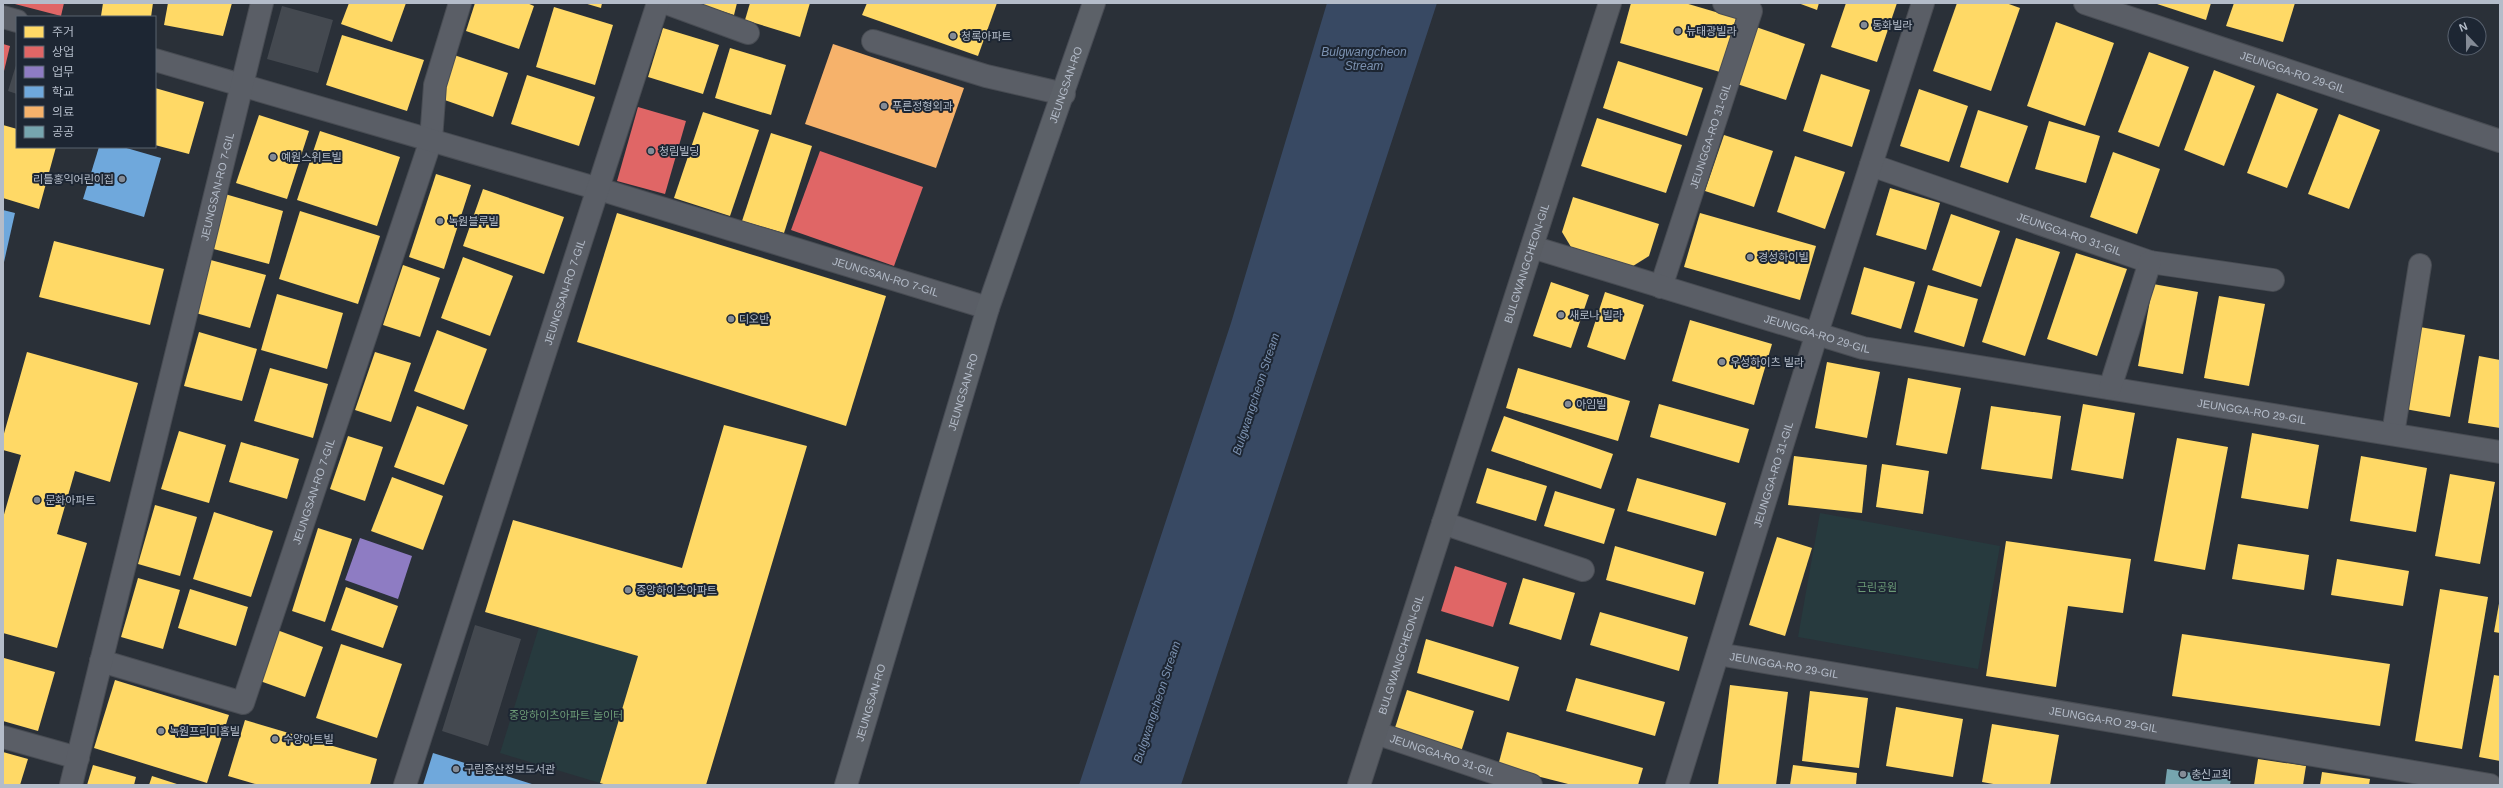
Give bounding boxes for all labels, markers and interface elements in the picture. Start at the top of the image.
legend [16,16,156,148]
north arrow [2447,16,2487,56]
place label: 동화빌라 [1872,19,1912,31]
marker: 동화빌라 [1859,20,1869,30]
text: N [2457,20,2469,34]
text: 주거 [52,25,74,39]
place label: 뉴태광빌라 [1686,25,1737,37]
marker: 뉴태광빌라 [1673,26,1683,36]
place label: 청록아파트 [961,30,1012,42]
marker: 청록아파트 [948,31,958,41]
text: 상업 [52,45,74,59]
street label: JEUNGSAN-RO [1047,45,1085,125]
water label: Bulgwangcheon Stream [1321,45,1407,73]
street label: JEUNGGA-RO 29-GIL [2239,49,2347,95]
text: 업무 [52,65,74,79]
street label: JEUNGGA-RO 31-GIL [1688,82,1733,190]
text: 학교 [52,85,74,99]
place label: 푸른정형외과 [892,100,953,112]
marker: 푸른정형외과 [879,101,889,111]
text: 의료 [52,105,74,119]
text: 공공 [52,125,74,139]
street label: JEUNGSAN-RO 7-GIL [198,131,236,242]
place label: 청림빌딩 [659,145,699,157]
marker: 청림빌딩 [646,146,656,156]
place label: 예원스위트빌 [281,151,342,163]
marker: 예원스위트빌 [268,152,278,162]
place label: 리틀홍익어린이집 [33,173,114,185]
marker: 리틀홍익어린이집 [117,174,127,184]
street label: BULGWANGCHEON-GIL [1502,202,1551,325]
street label: JEUNGGA-RO 31-GIL [2015,210,2123,258]
place label: 녹원블루빌 [448,215,499,227]
marker: 녹원블루빌 [435,216,445,226]
street label: JEUNGSAN-RO 7-GIL [542,238,587,347]
place label: 경성하이빌 [1758,251,1809,263]
marker: 경성하이빌 [1745,252,1755,262]
street label: JEUNGSAN-RO 7-GIL [831,255,940,299]
place label: 새로나 빌라 [1569,309,1623,321]
marker: 새로나 빌라 [1556,310,1566,320]
street label: JEUNGGA-RO 29-GIL [1763,312,1871,355]
place label: 디오반 [739,313,769,325]
marker: 디오반 [726,314,736,324]
water label: Bulgwangcheon Stream [1230,331,1282,457]
street label: JEUNGSAN-RO [946,352,980,432]
place label: 우성하이츠 빌라 [1730,356,1804,368]
marker: 우성하이츠 빌라 [1717,357,1727,367]
street label: JEUNGGA-RO 29-GIL [2196,397,2307,426]
place label: 아임빌 [1576,398,1606,410]
marker: 아임빌 [1563,399,1573,409]
street label: JEUNGGA-RO 31-GIL [1751,420,1795,529]
street label: JEUNGSAN-RO 7-GIL [290,437,337,546]
place label: 문화아파트 [45,494,96,506]
marker: 문화아파트 [32,495,42,505]
park label: 근린공원 [1857,581,1897,593]
place label: 중앙하이츠아파트 [636,584,717,596]
marker: 중앙하이츠아파트 [623,585,633,595]
street label: BULGWANGCHEON-GIL [1376,593,1426,716]
water label: Bulgwangcheon Stream [1131,639,1183,765]
street label: JEUNGGA-RO 29-GIL [1729,650,1839,680]
street label: JEUNGSAN-RO [853,662,888,743]
street label: JEUNGGA-RO 29-GIL [2048,704,2159,735]
park label: 중앙하이츠아파트 놀이터 [509,709,623,721]
place label: 녹원프리미홈빌 [169,725,240,737]
marker: 녹원프리미홈빌 [156,726,166,736]
street label: JEUNGGA-RO 31-GIL [1388,732,1496,778]
place label: 수양아트빌 [283,733,334,745]
marker: 수양아트빌 [270,734,280,744]
place label: 구립증산정보도서관 [464,763,555,775]
marker: 구립증산정보도서관 [451,764,461,774]
place label: 충신교회 [2191,768,2231,780]
marker: 충신교회 [2178,769,2188,779]

